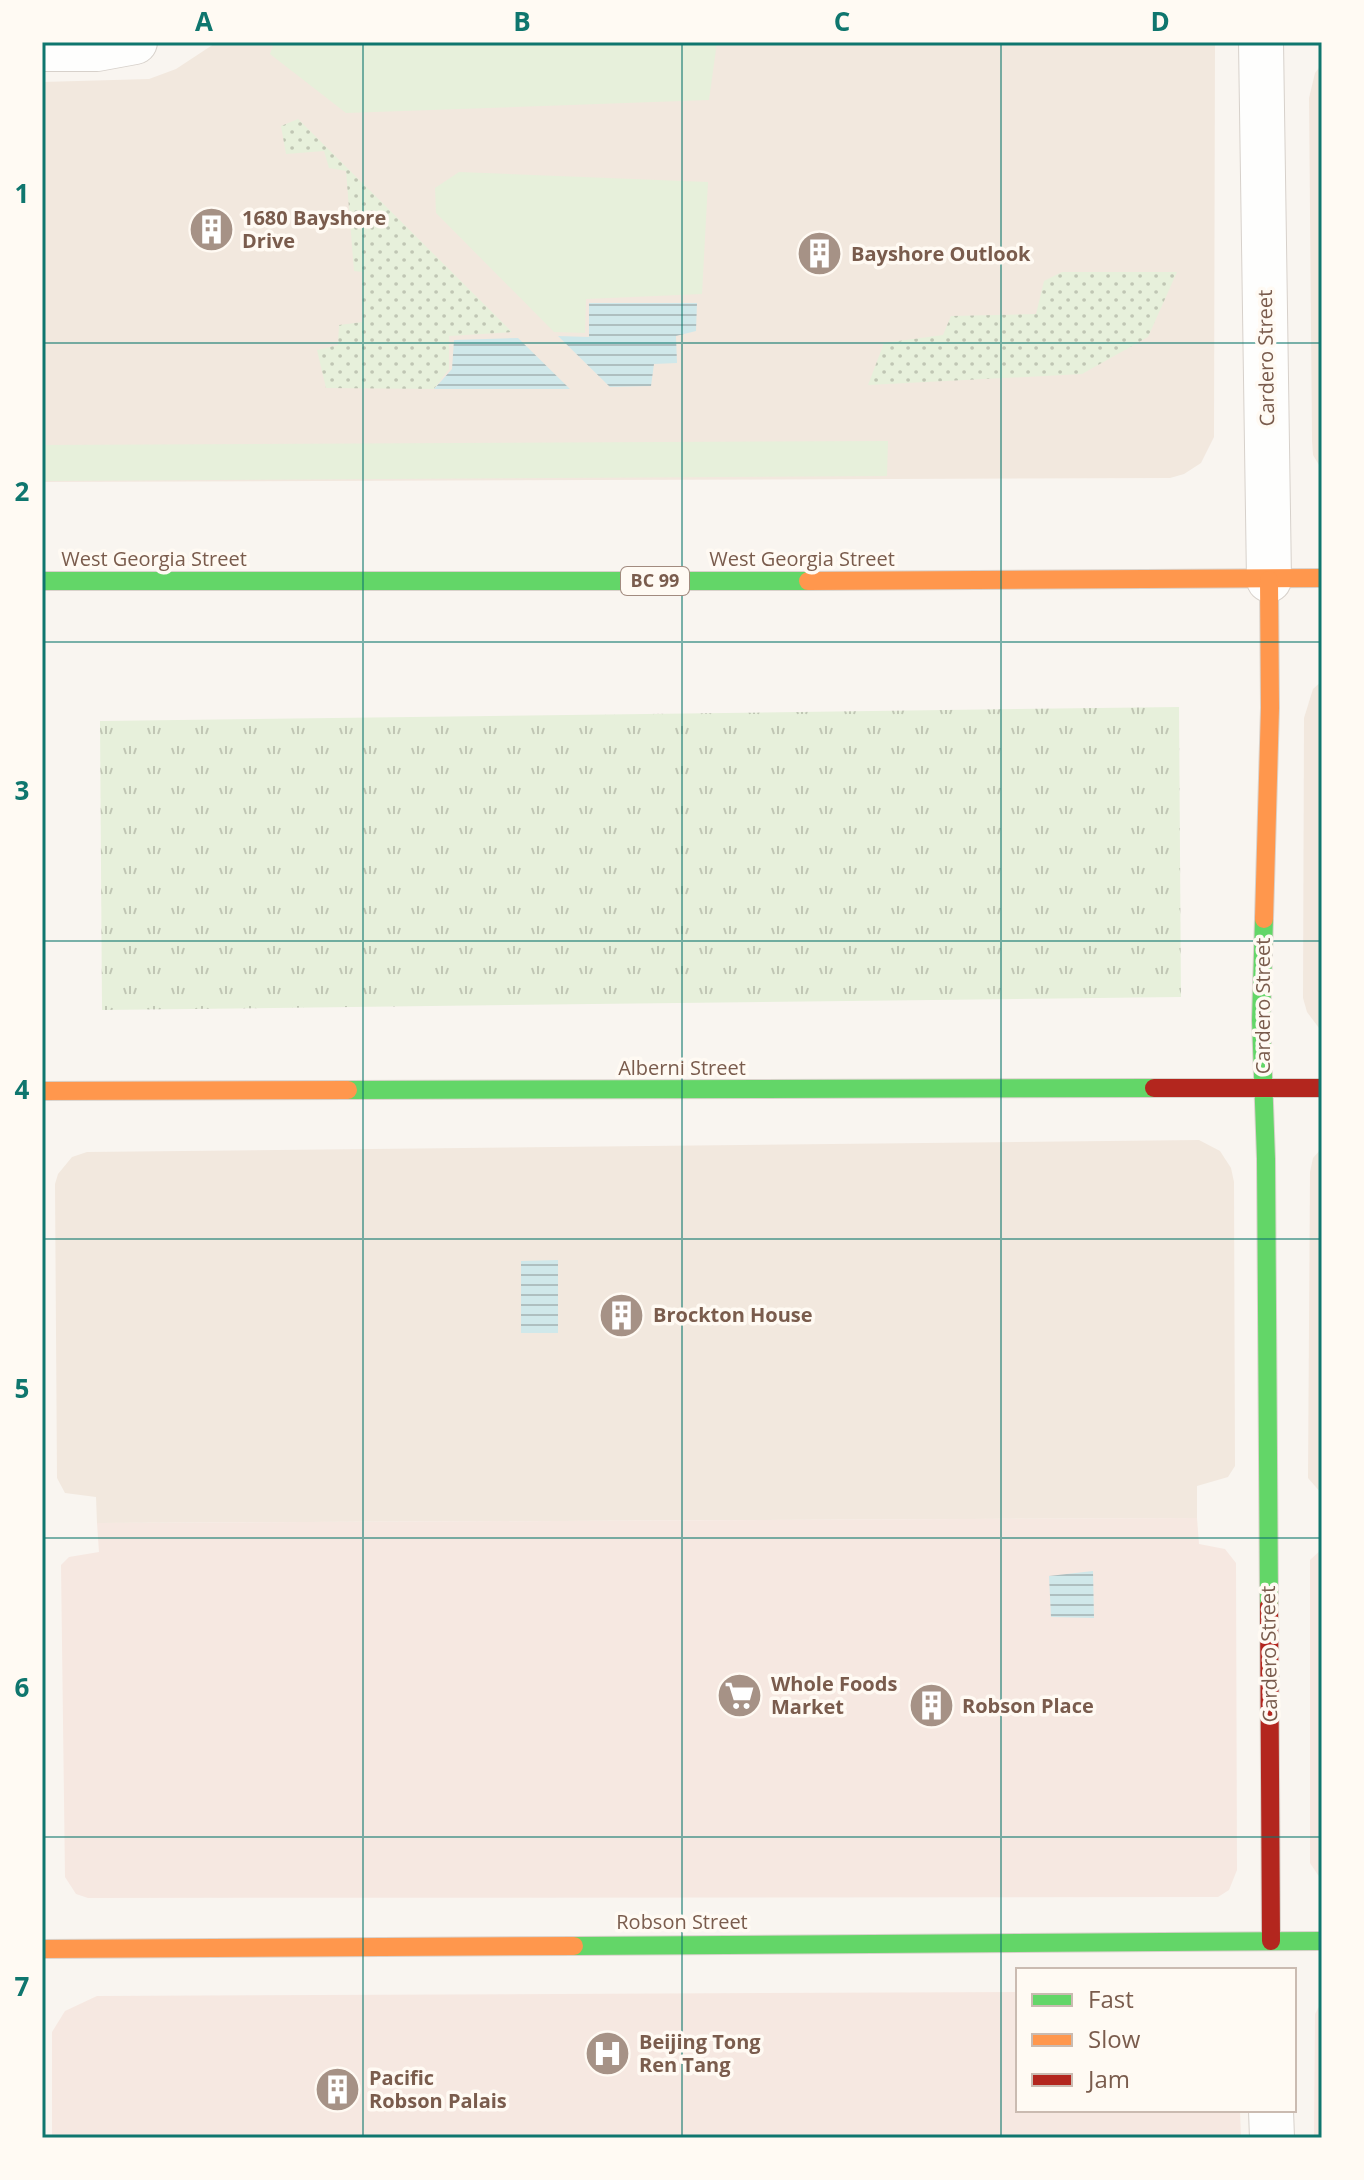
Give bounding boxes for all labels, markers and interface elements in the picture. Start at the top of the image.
text: A [195,3,213,39]
text: B [513,3,531,39]
text: C [834,3,850,39]
text: D [1150,3,1170,39]
text: 1 [15,175,29,211]
place label: 1680 Bayshore Drive [242,204,386,254]
building icon: 1680 Bayshore Drive [187,205,235,253]
building icon: Bayshore Outlook [796,230,844,278]
place label: Bayshore Outlook [851,240,1031,267]
street label: Cardero Street [1251,289,1280,427]
text: 2 [15,473,30,509]
street label: West Georgia Street [61,545,247,572]
street label: West Georgia Street [709,545,895,572]
road number: BC 99 [621,567,689,595]
text: 3 [15,772,29,808]
street label: Cardero Street [1249,938,1276,1074]
street label: Alberni Street [618,1054,746,1081]
text: 4 [15,1071,30,1107]
building icon: Brockton House [598,1291,646,1339]
place label: Brockton House [653,1301,813,1328]
text: 5 [15,1370,29,1406]
street label: Cardero Street [1254,1585,1283,1723]
text: 6 [15,1669,30,1705]
place label: Whole Foods Market [771,1670,897,1720]
supermarket icon: Whole Foods Market [716,1672,764,1720]
building icon: Robson Place [907,1682,955,1730]
place label: Robson Place [962,1692,1094,1719]
street label: Robson Street [616,1908,748,1935]
text: 7 [15,1968,30,2004]
legend [1016,1968,1296,2112]
text: Fast [1088,1982,1134,2015]
text: Slow [1088,2022,1141,2055]
place label: Beijing Tong Ren Tang [639,2028,761,2078]
hospital icon: Beijing Tong Ren Tang [584,2029,632,2077]
text: Jam [1086,2062,1130,2095]
place label: Pacific Robson Palais [369,2064,507,2114]
building icon: Pacific Robson Palais [314,2066,362,2114]

